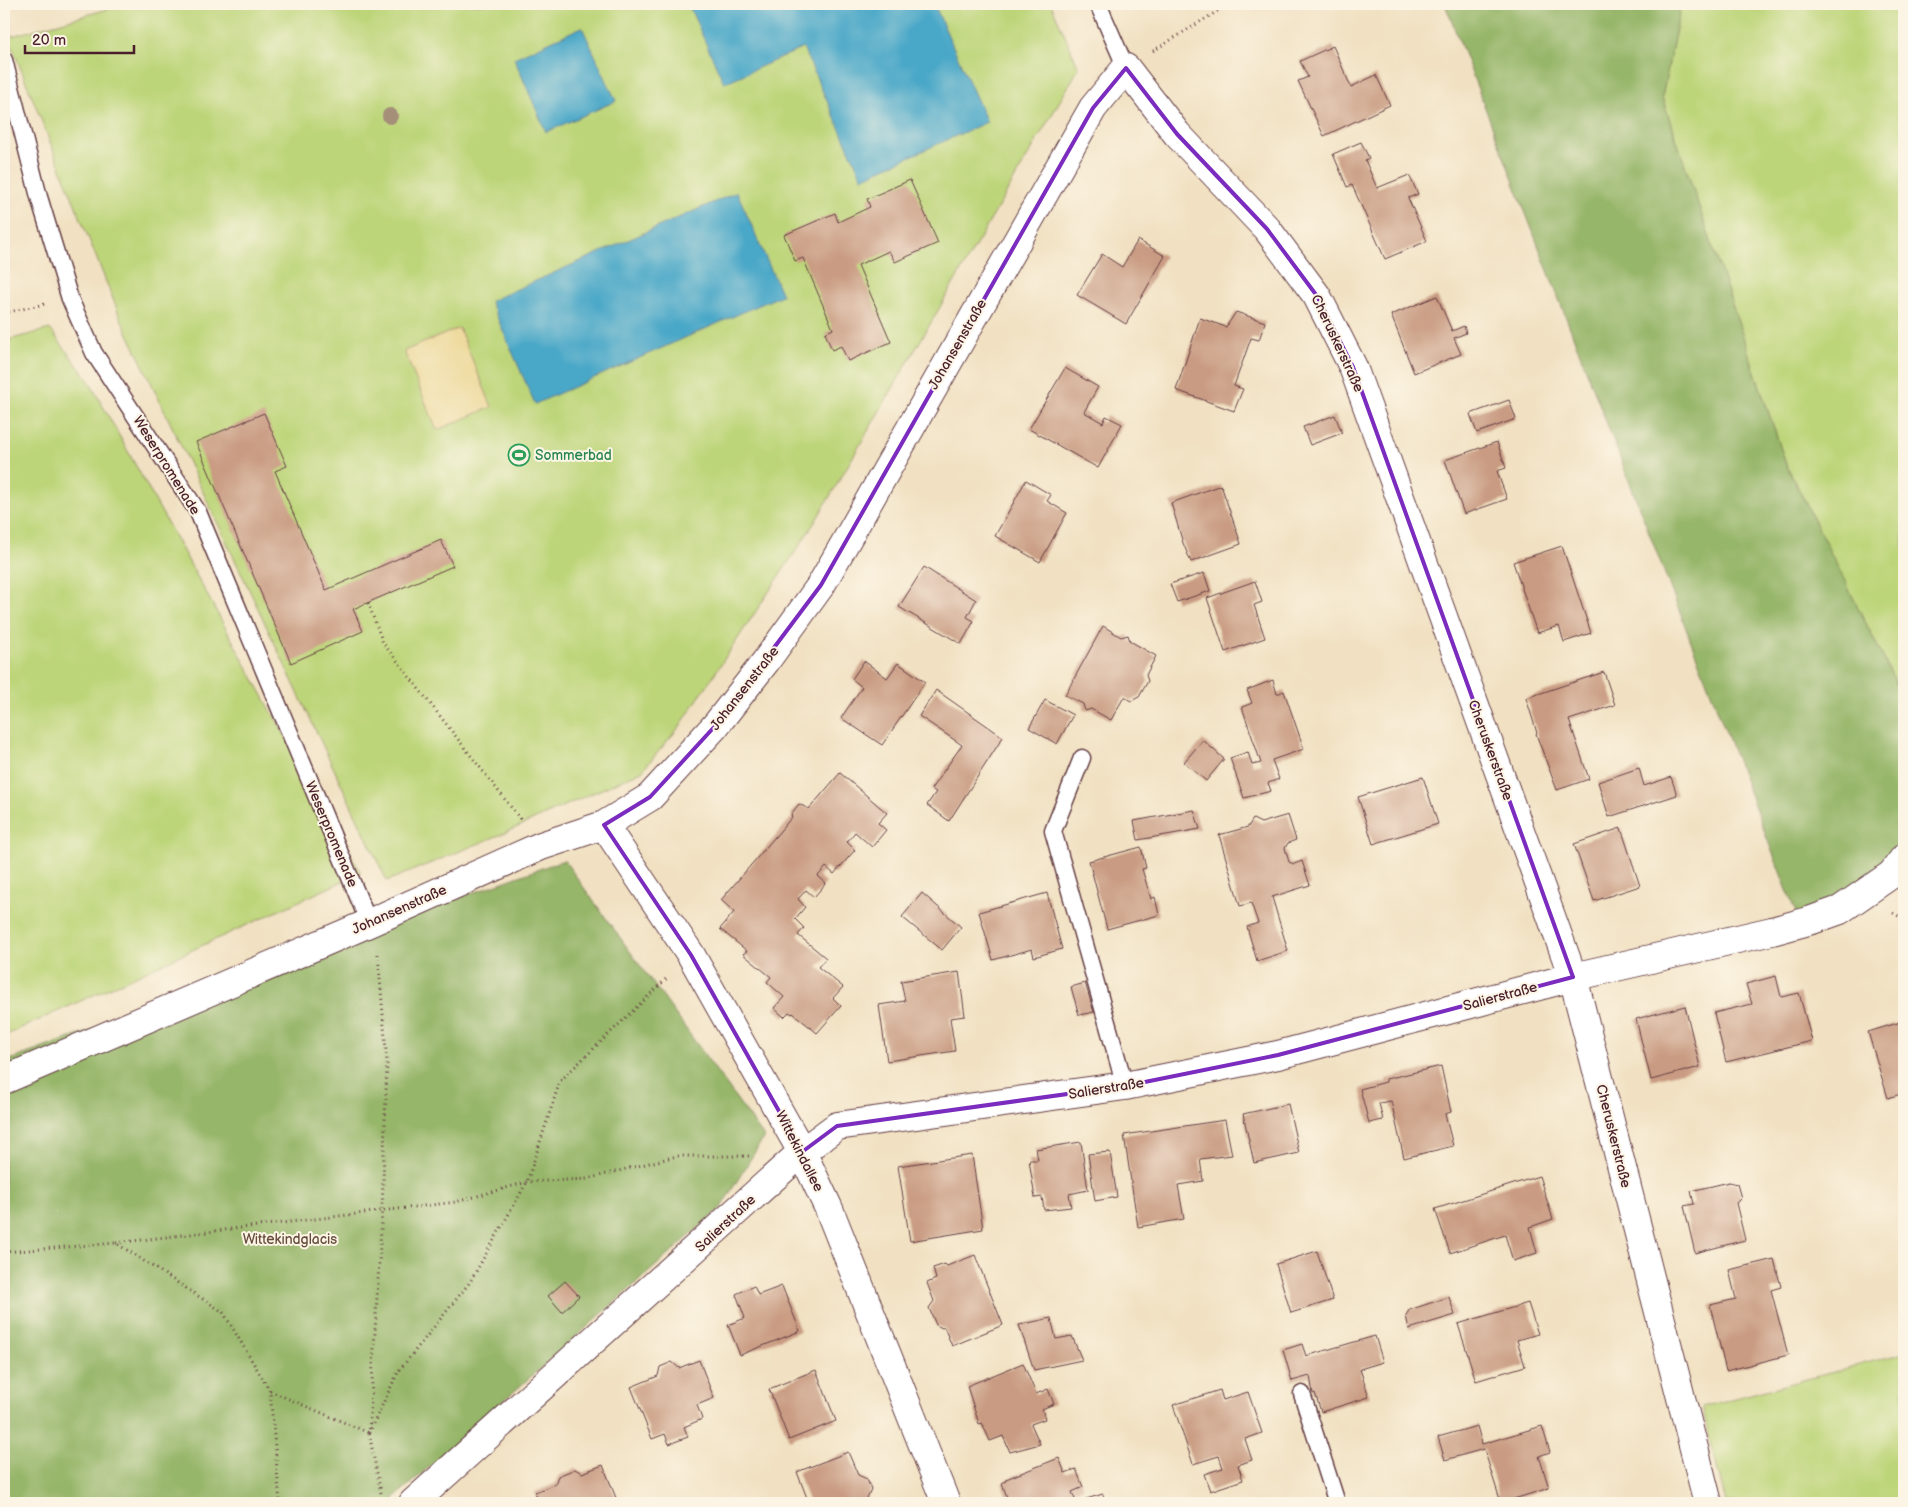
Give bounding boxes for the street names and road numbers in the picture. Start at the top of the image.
street label: Cheruskerstraße [1307,292,1368,395]
street label: Johansenstraße [925,296,990,393]
street label: Weserpromenade [129,413,204,518]
street label: Johansenstraße [706,643,782,734]
street label: Cheruskerstraße [1464,698,1517,803]
street label: Weserpromenade [302,779,362,890]
street label: Johansenstraße [349,881,449,938]
street label: Salierstraße [1461,978,1539,1015]
street label: Salierstraße [1067,1074,1145,1103]
street label: Cheruskerstraße [1592,1083,1635,1190]
street label: Wittekindallee [772,1108,827,1195]
street label: Salierstraße [692,1191,759,1256]

